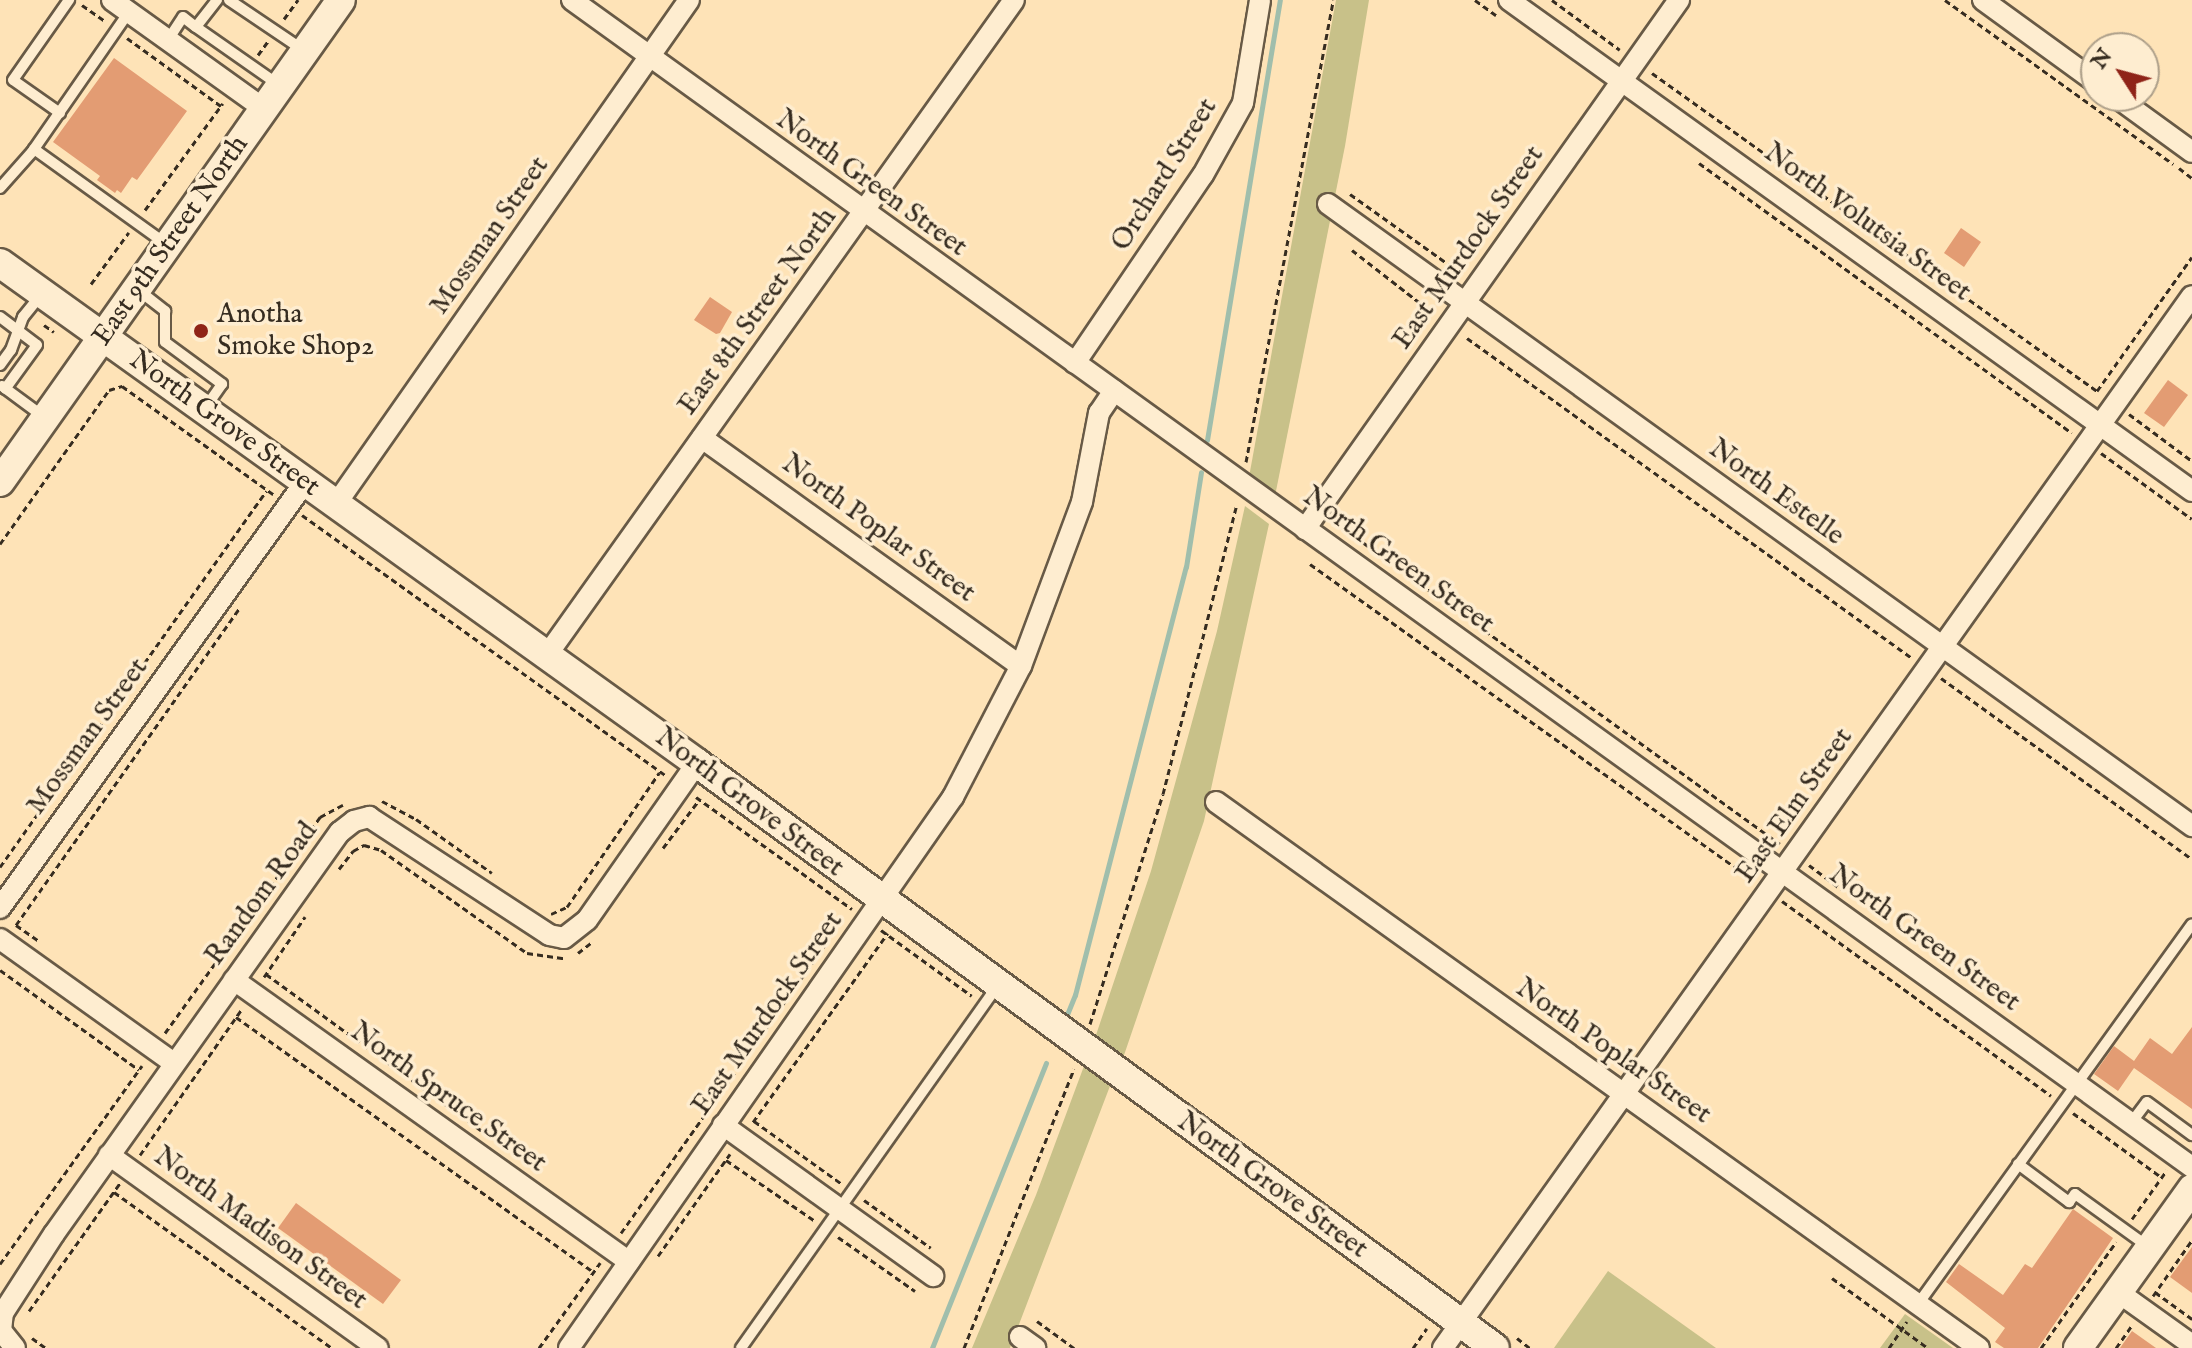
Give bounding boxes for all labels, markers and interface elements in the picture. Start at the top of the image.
north arrow [2080,32,2160,112]
text: N [2085,43,2119,75]
street label: Orchard Street [1105,93,1225,257]
street label: North Green Street [769,103,973,265]
street label: East 9th Street North [86,129,256,353]
street label: North Volutsia Street [1757,137,1977,309]
street label: East Murdock Street [1386,140,1552,356]
street label: Mossman Street [423,151,557,321]
street label: East 8th Street North [672,202,844,422]
place label: Anotha Smoke Shop2 [217,298,374,364]
marker: Anotha Smoke Shop2 [192,322,210,340]
street label: North Grove Street [122,344,326,504]
street label: North Estelle [1702,433,1850,553]
street label: North Poplar Street [775,448,981,610]
street label: North Green Street [1296,480,1500,642]
street label: Mossman Street [20,652,156,822]
street label: North Grove Street [648,721,850,885]
street label: East Elm Street [1729,722,1861,890]
street label: Random Road [199,816,325,972]
street label: North Green Street [1822,858,2026,1020]
street label: East Murdock Street [685,906,851,1122]
street label: North Poplar Street [1509,972,1717,1132]
street label: North Spruce Street [343,1016,553,1180]
street label: North Grove Street [1170,1106,1374,1266]
street label: North Madison Street [147,1140,373,1318]

